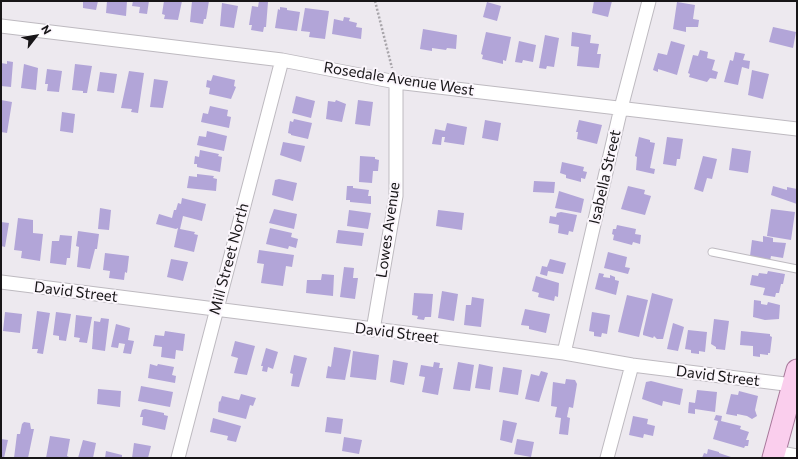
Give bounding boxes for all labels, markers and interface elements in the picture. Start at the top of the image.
north arrow [16,16,56,56]
text: N [39,23,54,36]
street label: Rosedale Avenue West [322,58,476,100]
street label: Isabella Street [585,128,625,226]
street label: Lowes Avenue [372,181,404,279]
street label: Mill Street North [205,201,253,317]
street label: David Street [33,278,119,306]
street label: David Street [354,319,440,347]
street label: David Street [675,362,761,390]

